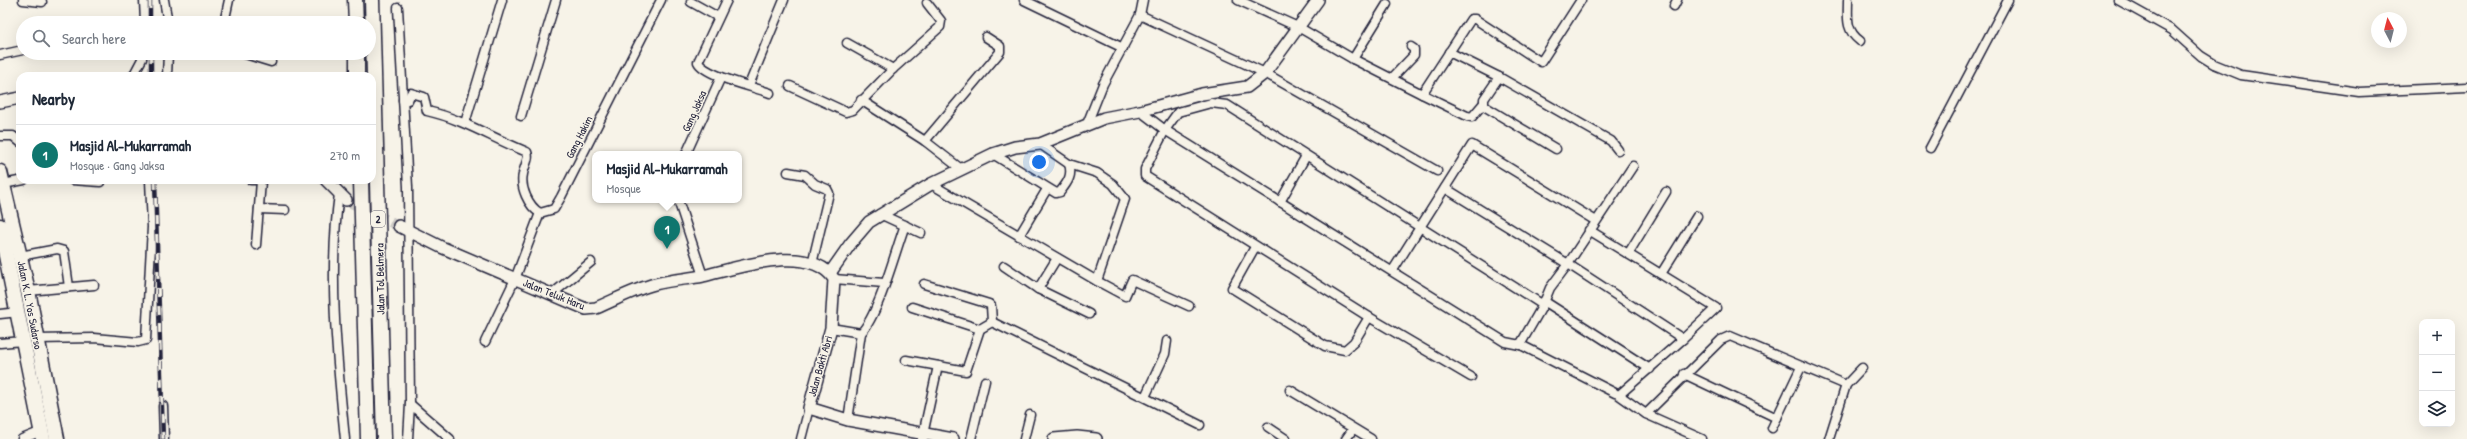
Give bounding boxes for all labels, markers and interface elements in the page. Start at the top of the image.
north arrow [2371,12,2407,48]
search box [16,16,376,60]
icon: search [30,27,52,49]
text: Search here [62,28,126,49]
text: Nearby [32,87,75,110]
street label: Gang Jaksa [679,88,710,134]
street label: Gang Hakim [562,113,596,161]
text: Masjid Al-Mukarramah [70,135,191,156]
text: 1 [43,146,47,164]
text: 270 m [330,146,360,164]
popup [592,151,742,203]
your location [1029,152,1049,172]
text: Mosque · Gang Jaksa [70,156,164,174]
text: Masjid Al-Mukarramah [607,158,727,179]
text: Mosque [607,179,641,197]
road number: 2 [371,211,385,227]
pin: 1 [654,216,680,249]
street label: Jalan Tol Belmera [372,242,388,315]
street label: Jalan K. L. Yos Sudarso [15,260,46,351]
street label: Jalan Teluk Haru [521,275,587,313]
map controls [2419,319,2455,427]
button: + [2419,319,2455,355]
street label: Jalan Bakti Abri [805,334,835,398]
button: − [2419,355,2455,391]
button: layers [2419,391,2455,427]

